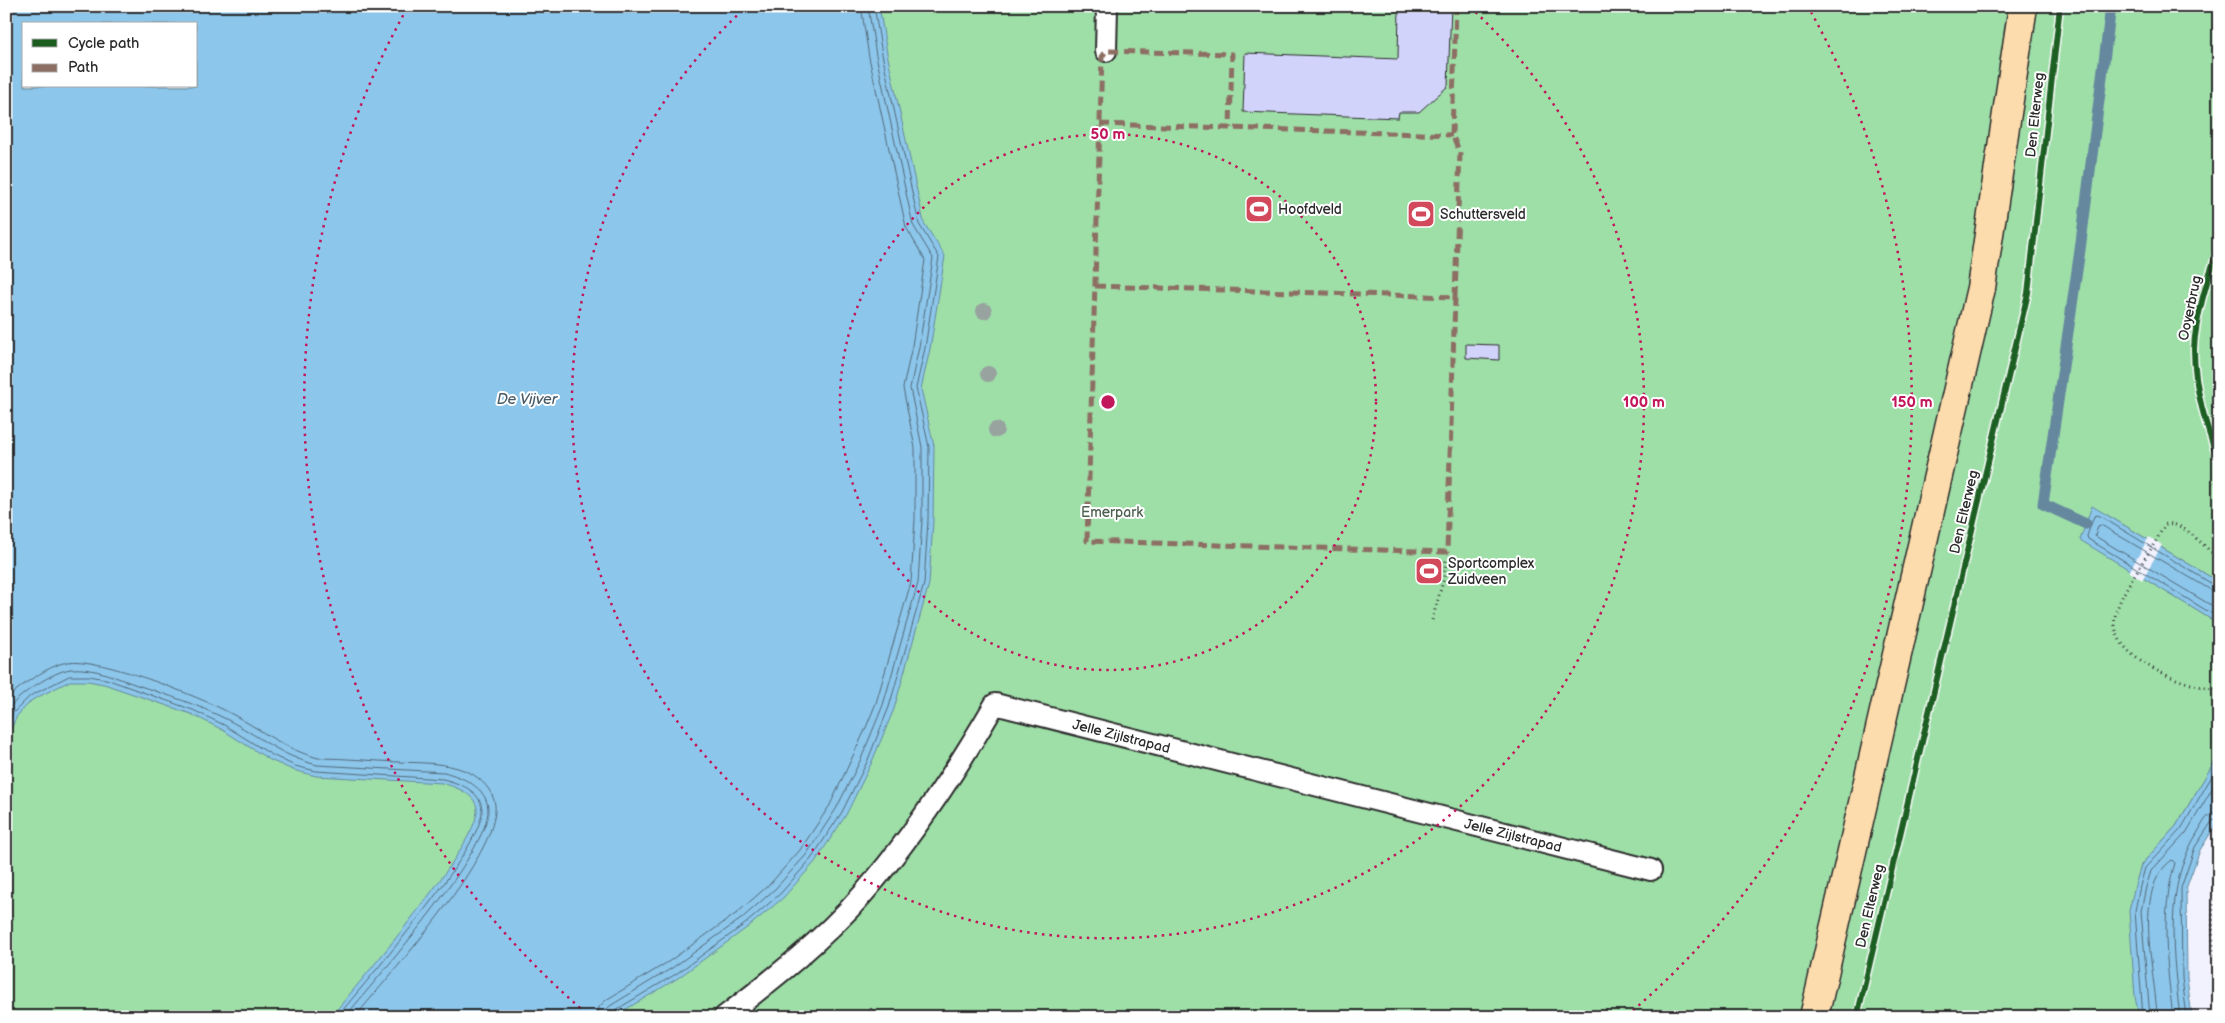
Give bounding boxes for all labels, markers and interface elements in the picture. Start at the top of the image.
legend [22,22,198,88]
text: Cycle path [68,34,139,53]
text: Path [68,58,98,77]
street label: Den Elterweg [2022,72,2048,158]
text: 50 m [1091,125,1126,144]
sports icon: Hoofdveld [1244,194,1274,224]
sports icon: Schuttersveld [1406,199,1436,229]
place label: Hoofdveld [1278,201,1342,218]
place label: Schuttersveld [1440,206,1526,223]
street label: Ooyerbrug [2175,274,2205,342]
water label: De Vijver [497,390,559,409]
centre of rings [1099,393,1117,411]
text: 100 m [1623,393,1665,412]
text: 150 m [1891,393,1933,412]
street label: Den Elterweg [1946,469,1982,555]
park label: Emerpark [1081,504,1143,521]
place label: Sportcomplex Zuidveen [1447,555,1535,588]
sports icon: Sportcomplex Zuidveen [1414,556,1444,586]
street label: Jelle Zijlstrapad [1071,715,1172,756]
street label: Jelle Zijlstrapad [1463,815,1564,856]
street label: Den Elterweg [1852,863,1888,949]

